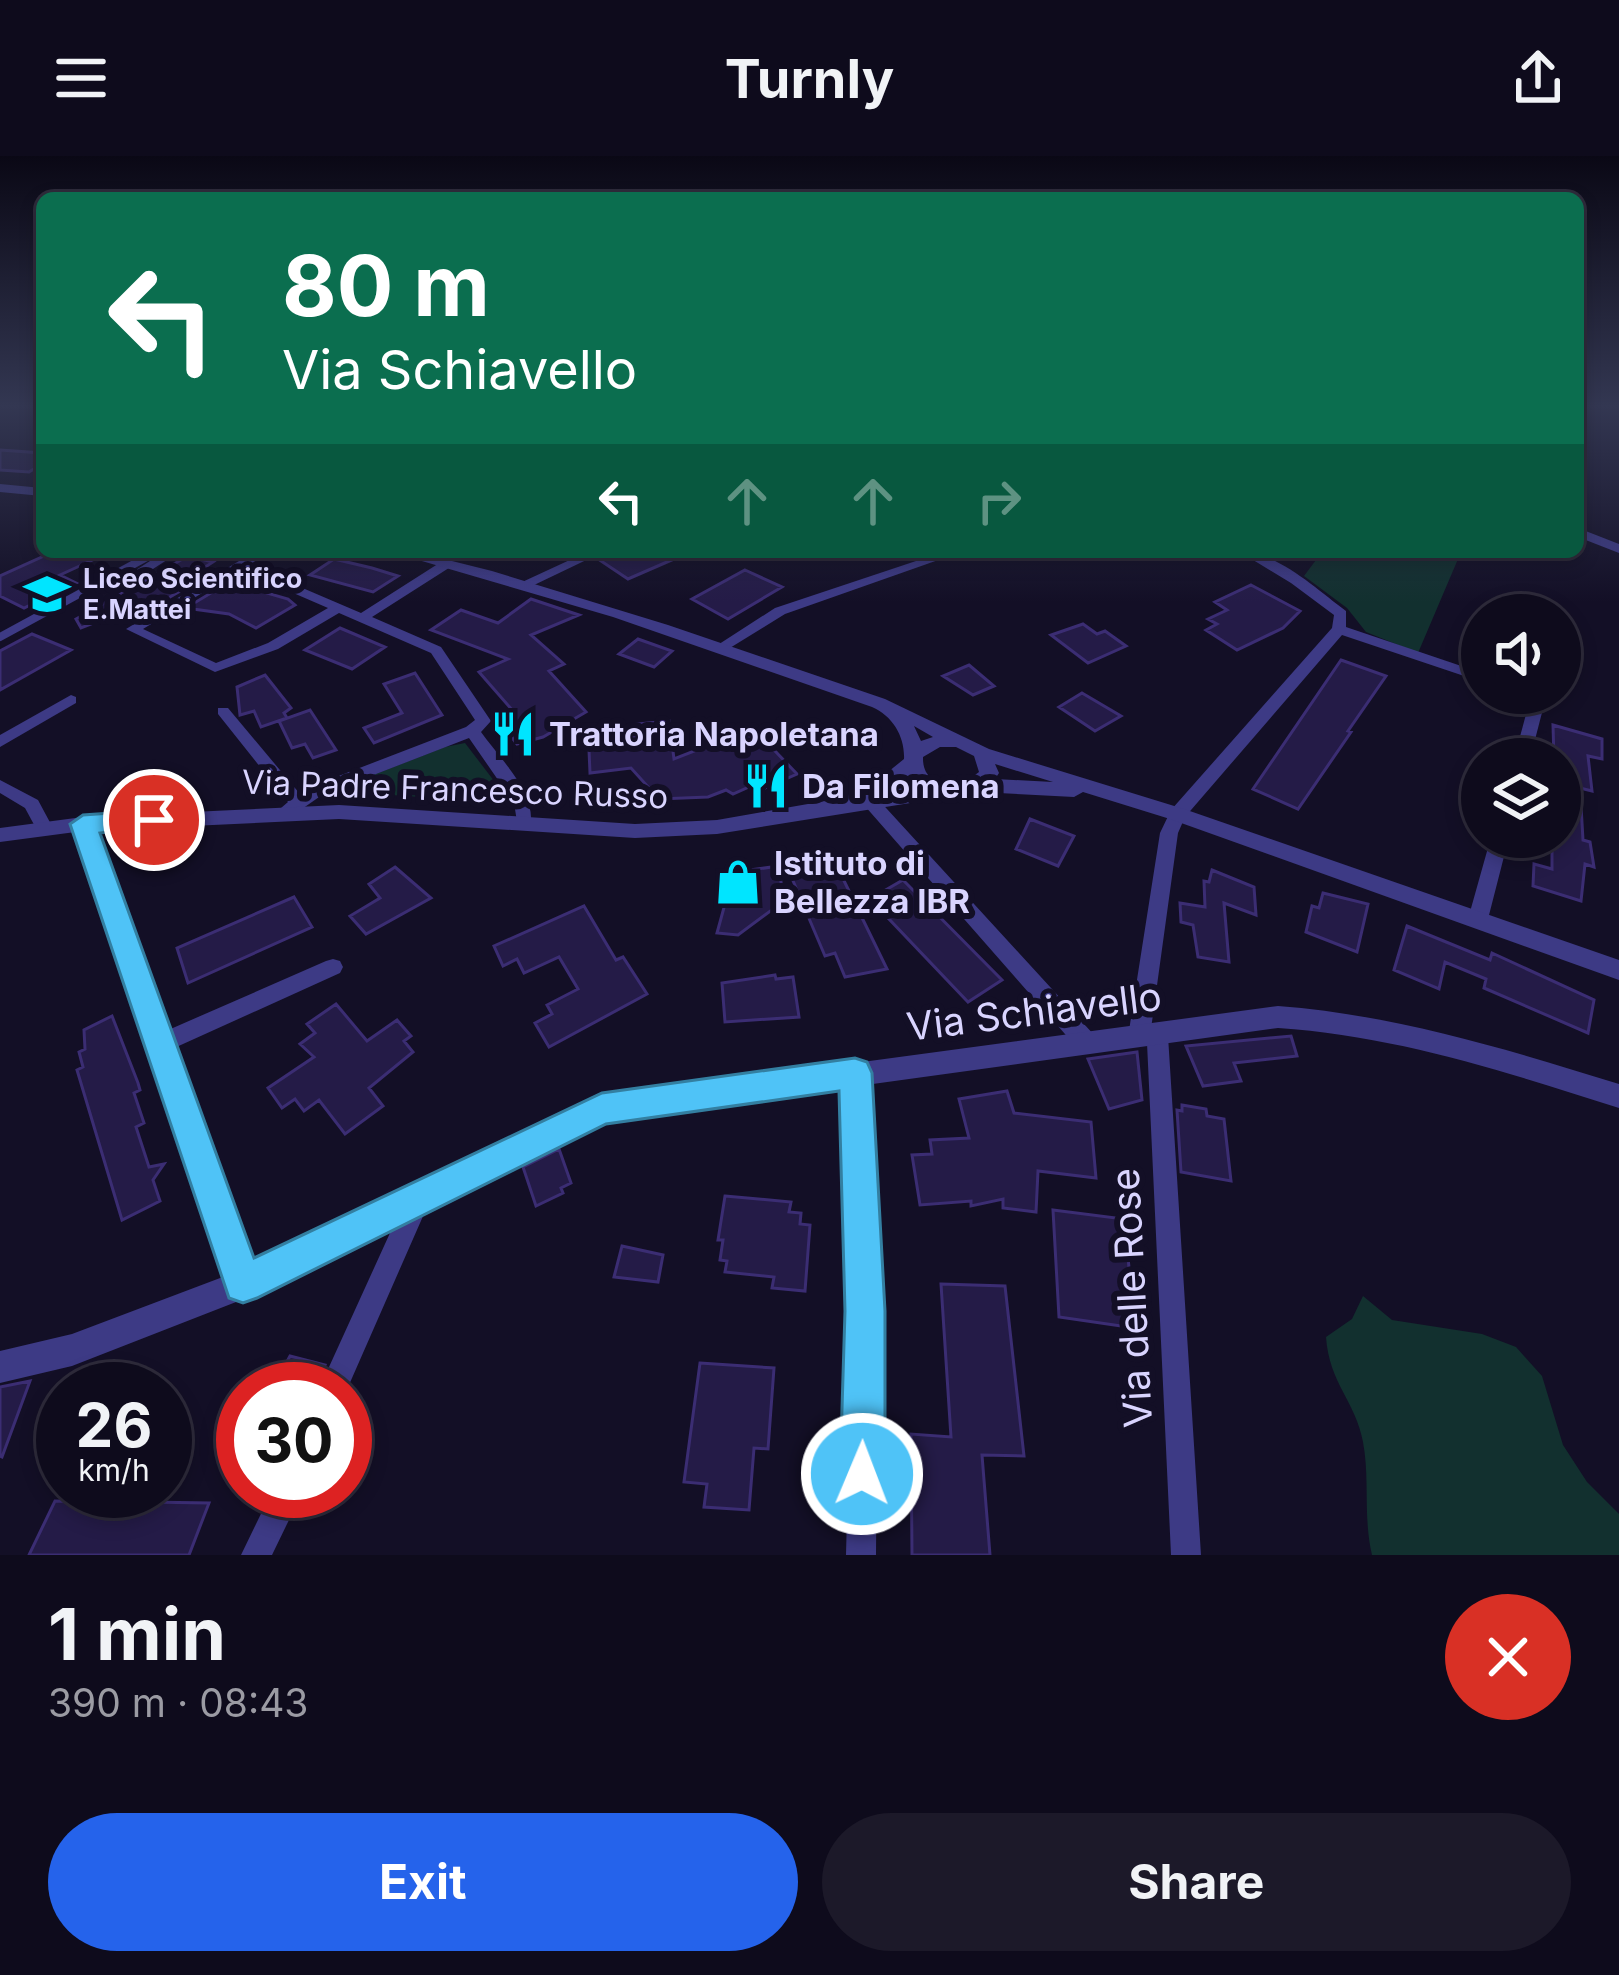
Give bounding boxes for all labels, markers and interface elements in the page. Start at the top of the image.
icon: menu [48,45,114,111]
icon: share [1505,45,1571,111]
text: Turnly [725,46,894,111]
text: 80 m [282,235,490,336]
icon: left [84,240,240,396]
text: Via Schiavello [282,337,637,402]
icon: left [588,468,654,534]
icon: ahead [714,468,780,534]
icon: ahead [840,468,906,534]
icon: right [966,468,1032,534]
place label: Liceo Scientifico E.Mattei [83,562,302,626]
school or university icon: Liceo Scientifico E.Mattei [22,569,72,619]
map controls [1461,594,1581,858]
button: sound [1461,594,1581,714]
restaurant icon: Trattoria Napoletana [488,709,538,759]
place label: Trattoria Napoletana [549,714,879,754]
button: layers [1461,738,1581,858]
restaurant icon: Da Filomena [741,761,791,811]
street label: Via Padre Francesco Russo [241,762,669,816]
place label: Da Filomena [802,766,1000,806]
pin [103,769,205,871]
icon: arrive [121,787,187,853]
place label: Istituto di Bellezza IBR [774,843,970,921]
shop icon: Istituto di Bellezza IBR [713,857,763,907]
street label: Via Schiavello [904,972,1164,1050]
street label: Via delle Rose [1101,1167,1161,1429]
speed limit sign: 30 [216,1362,372,1518]
text: 26 [76,1389,152,1461]
position arrow [799,1411,925,1537]
text: km/h [78,1452,150,1488]
text: 1 min [48,1590,226,1677]
button: close [1445,1594,1571,1720]
text: 390 m · 08:43 [48,1679,308,1726]
button: Exit [48,1813,798,1951]
button: Share [822,1813,1571,1951]

